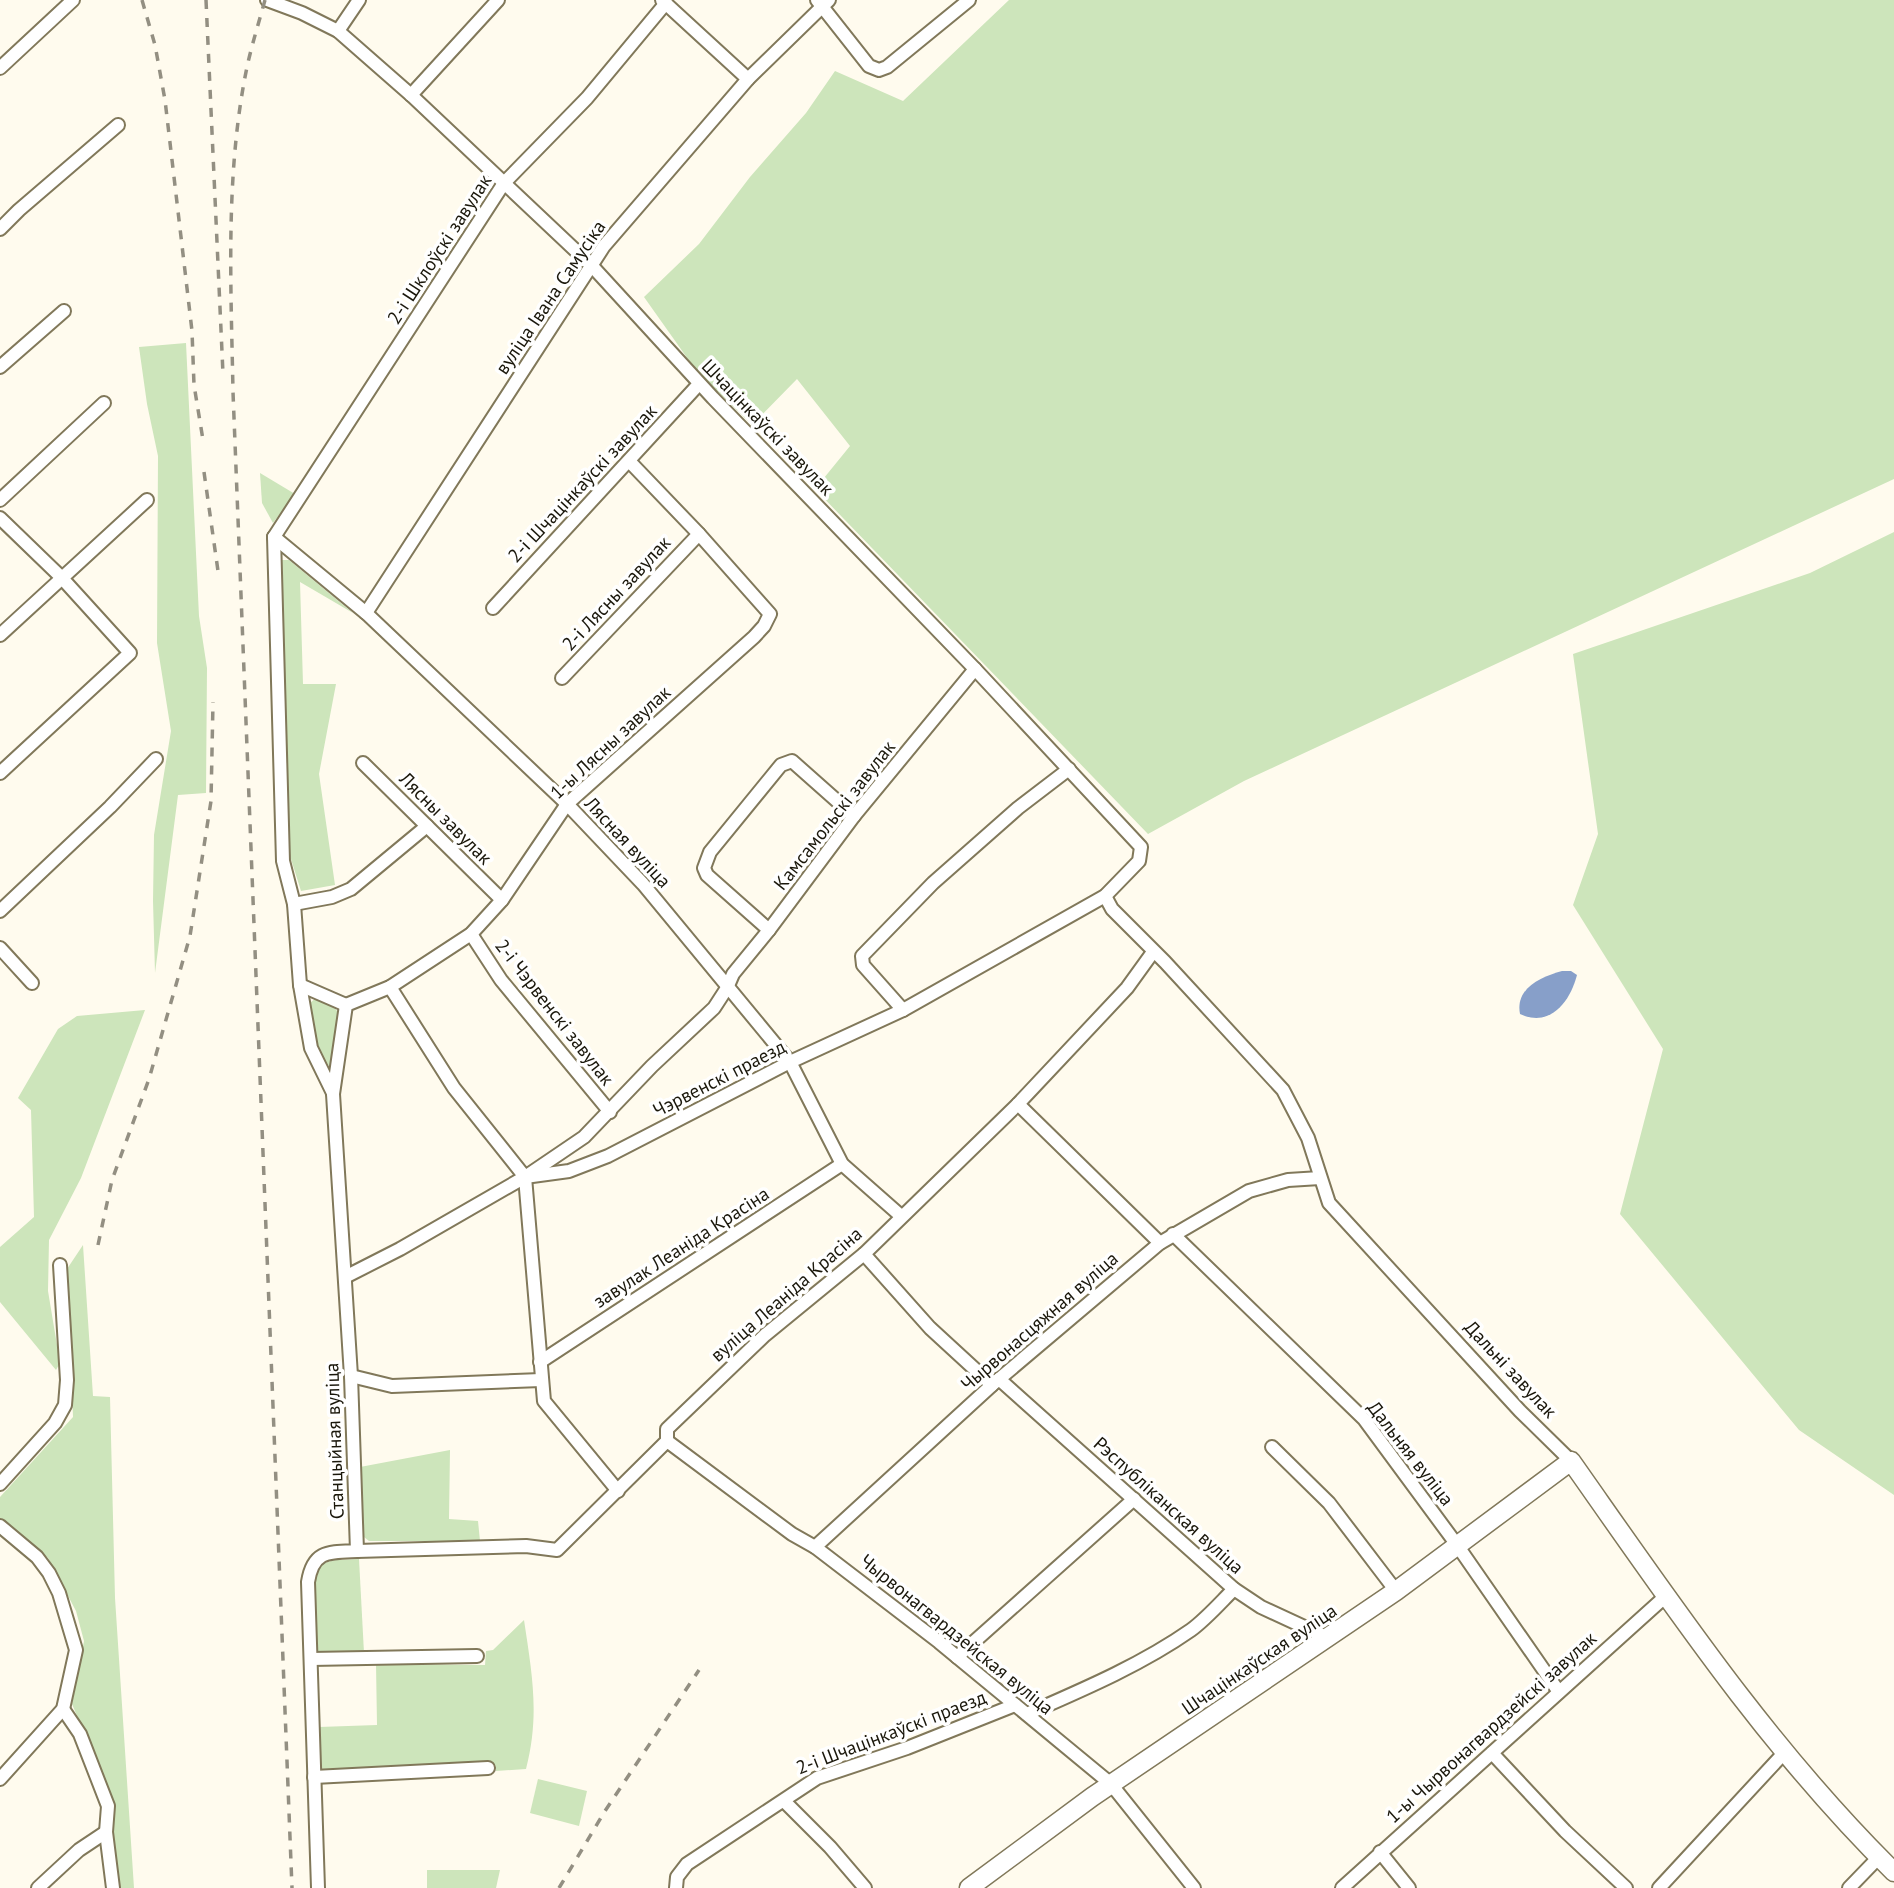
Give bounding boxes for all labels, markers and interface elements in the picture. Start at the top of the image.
street label: 2-і Шклоўскі завулак [382,170,496,328]
street label: вуліца Івана Самусіка [490,216,610,378]
street label: Шчацінкаўскі завулак [697,354,839,500]
street label: 2-і Шчацінкаўскі завулак [502,399,662,567]
street label: 2-і Лясны завулак [557,531,675,655]
street label: 1-ы Лясны завулак [545,680,675,804]
street label: Камсамольскі завулак [768,735,900,895]
street label: Лясны завулак [394,766,497,869]
street label: Лясная вуліца [579,791,676,893]
street label: 2-і Чэрвенскі завулак [490,934,620,1090]
street label: Чэрвенскі праезд [649,1034,789,1122]
street label: завулак Леаніда Красіна [589,1181,773,1313]
street label: вуліца Леаніда Красіна [705,1222,867,1366]
street label: Чырвонасцяжная вуліца [955,1246,1123,1396]
street label: Дальні завулак [1460,1315,1562,1423]
street label: Станцыйная вуліца [319,1362,349,1520]
street label: Дальняя вуліца [1363,1396,1459,1510]
street label: Рэспубліканская вуліца [1089,1431,1249,1579]
street label: Чырвонагвардзейская вуліца [855,1548,1059,1720]
street label: Шчацінкаўская вуліца [1177,1598,1341,1720]
street label: 1-ы Чырвонагвардзейскі завулак [1381,1626,1601,1828]
street label: 2-і Шчацінкаўскі праезд [793,1685,989,1779]

